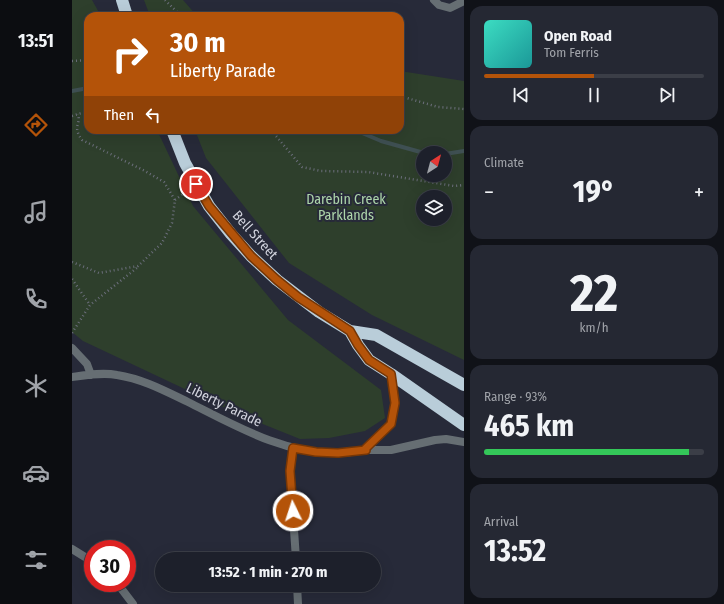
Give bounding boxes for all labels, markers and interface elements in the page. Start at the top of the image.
text: 30 m [170,26,226,59]
text: Open Road [544,27,612,45]
icon: right [104,28,156,80]
text: 13:51 [18,30,54,52]
text: Tom Ferris [544,45,599,60]
text: Liberty Parade [170,60,276,82]
icon: previous [510,84,532,106]
icon: pause [583,84,605,106]
icon: next [656,84,678,106]
icon: left [142,104,164,126]
text: Then [104,106,134,124]
icon: directions [22,111,50,139]
north arrow [416,146,452,182]
map controls [416,146,452,226]
text: Climate [484,155,524,170]
pin [179,167,213,201]
icon: arrive [185,173,207,195]
text: 19° [573,174,615,210]
text: − [484,179,494,206]
text: + [694,179,704,206]
button: layers [416,190,452,226]
park label: Darebin Creek Parklands [306,191,386,224]
icon: music [22,198,50,226]
street label: Bell Street [229,207,282,263]
text: 22 [570,262,618,325]
icon: phone [22,285,50,313]
text: km/h [580,320,609,335]
icon: climate [22,372,50,400]
street label: Liberty Parade [183,379,265,431]
text: Range · 93% [484,389,547,404]
text: 465 km [484,408,574,444]
icon: car [22,459,50,487]
position arrow [272,490,314,532]
text: Arrival [484,514,518,529]
text: 13:52 [484,533,546,569]
speed limit sign: 30 [84,540,136,592]
icon: filters [22,546,50,574]
text: 13:52 · 1 min · 270 m [208,563,328,581]

